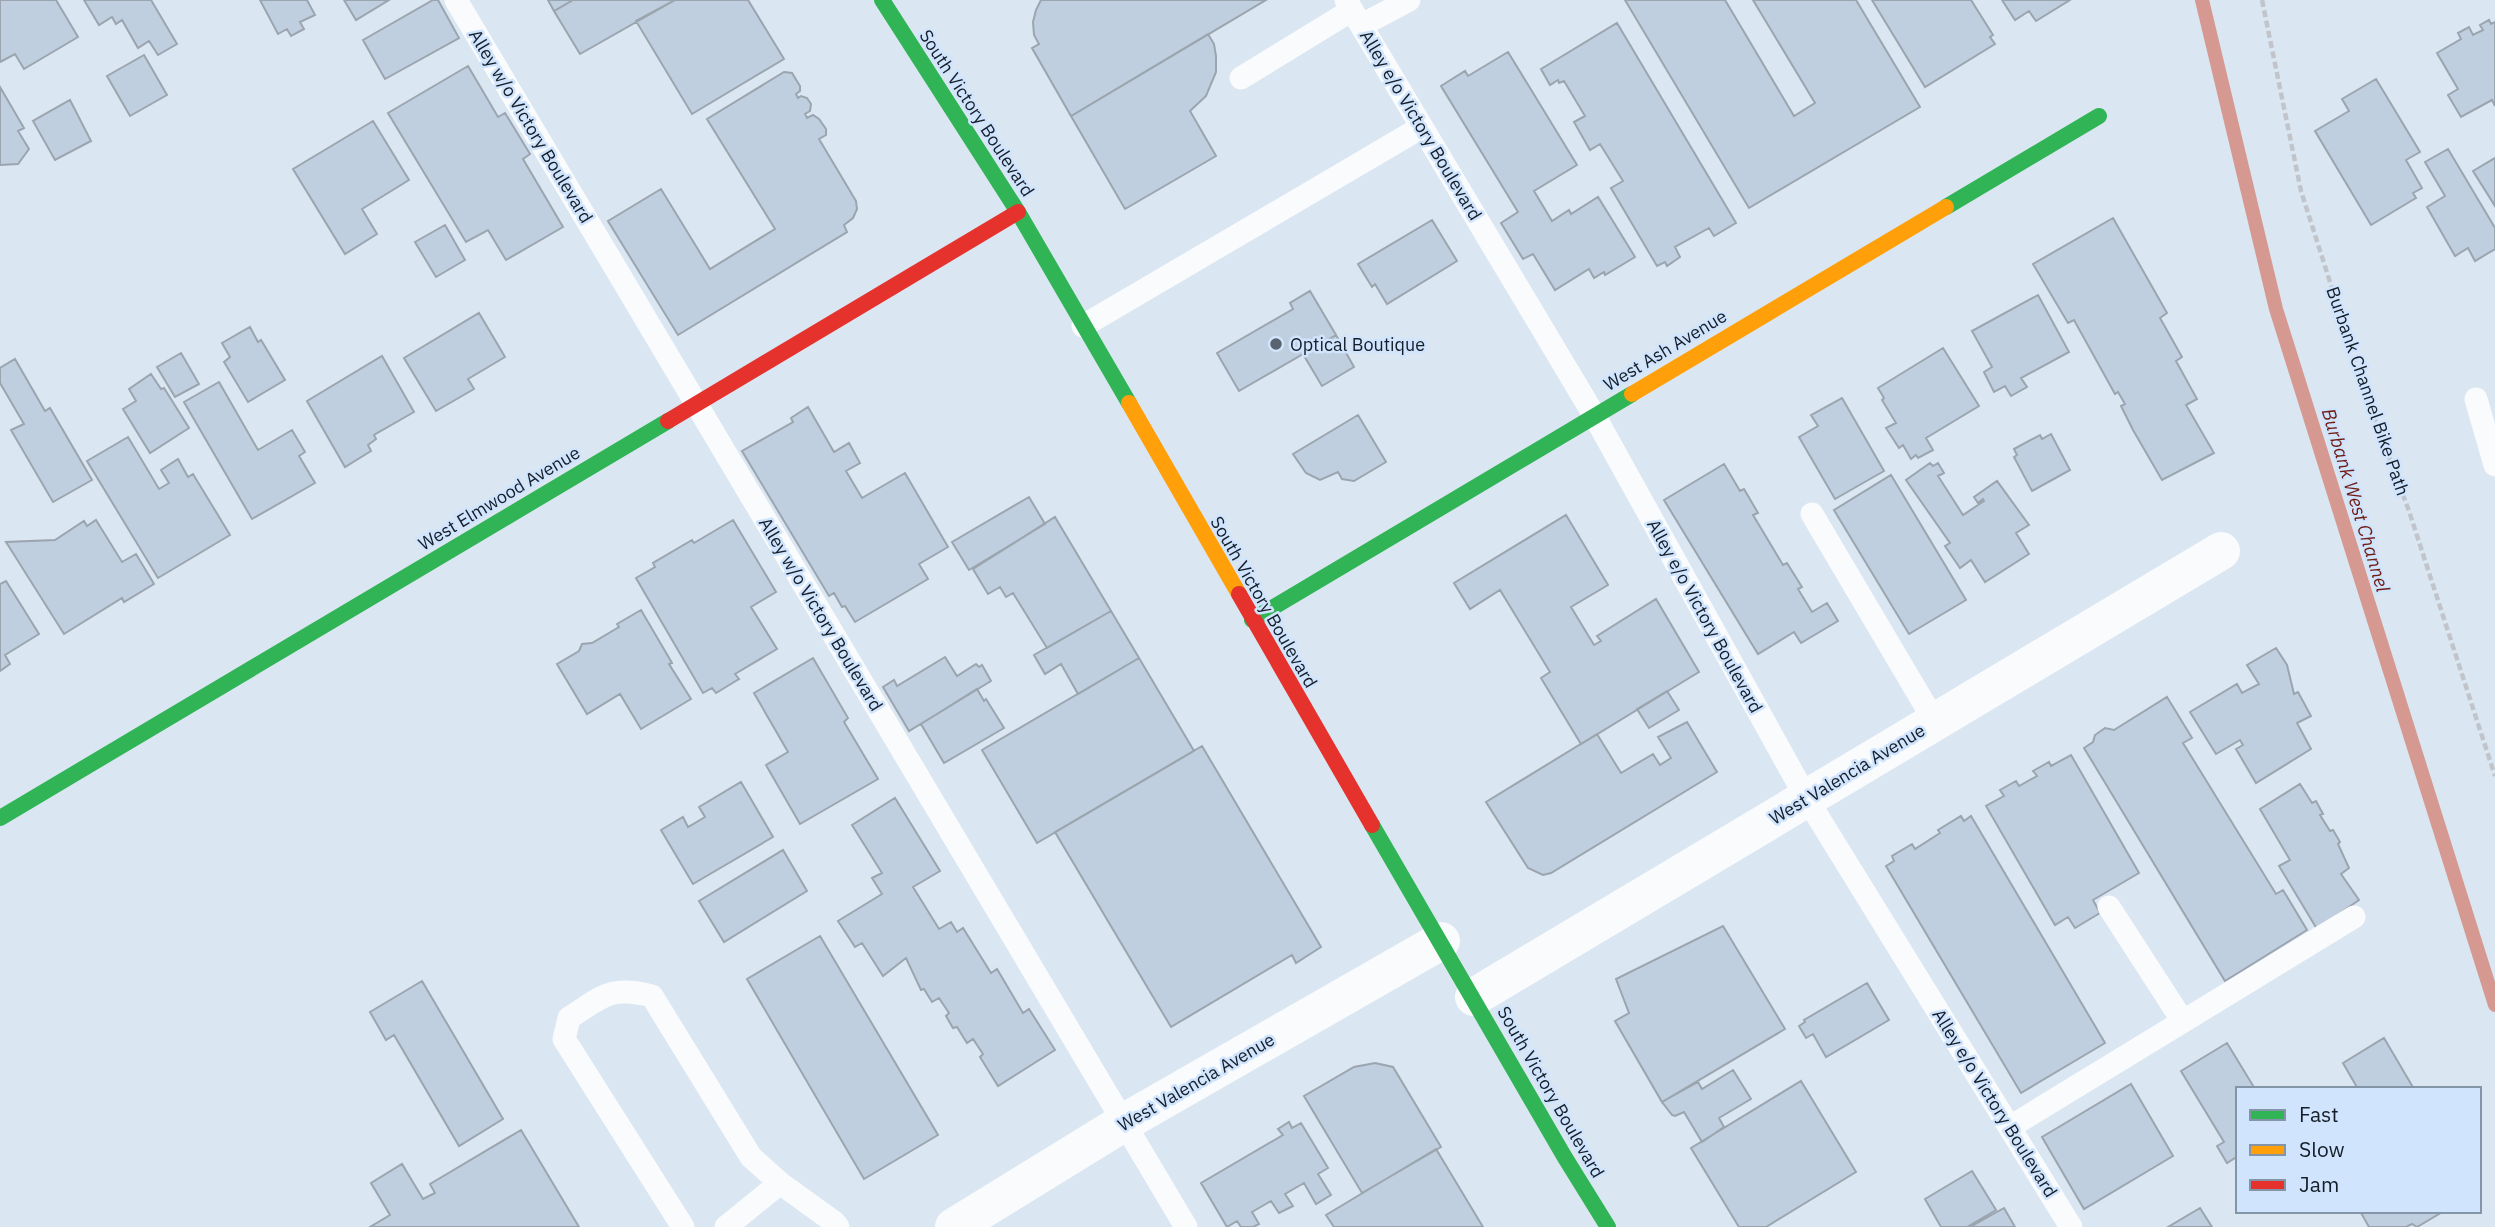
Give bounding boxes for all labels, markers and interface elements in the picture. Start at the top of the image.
street label: Alley w/o Victory Boulevard [464,25,598,227]
street label: South Victory Boulevard [914,25,1040,201]
street label: Alley e/o Victory Boulevard [1355,26,1487,224]
street label: Burbank Channel Bike Path [2321,283,2415,499]
street label: West Ash Avenue [1599,304,1731,396]
place label: Optical Boutique [1290,333,1425,356]
marker: Optical Boutique [1268,336,1284,352]
water label: Burbank West Channel [2317,405,2395,595]
street label: West Elmwood Avenue [414,441,584,555]
street label: South Victory Boulevard [1205,512,1323,692]
street label: Alley w/o Victory Boulevard [754,513,888,715]
street label: Alley e/o Victory Boulevard [1642,515,1768,717]
street label: West Valencia Avenue [1765,718,1929,830]
street label: South Victory Boulevard [1492,1002,1610,1182]
street label: Alley e/o Victory Boulevard [1928,1005,2062,1201]
street label: West Valencia Avenue [1113,1028,1279,1136]
legend [2236,1087,2481,1213]
text: Fast [2299,1100,2339,1128]
text: Slow [2299,1135,2345,1163]
text: Jam [2299,1170,2339,1198]

